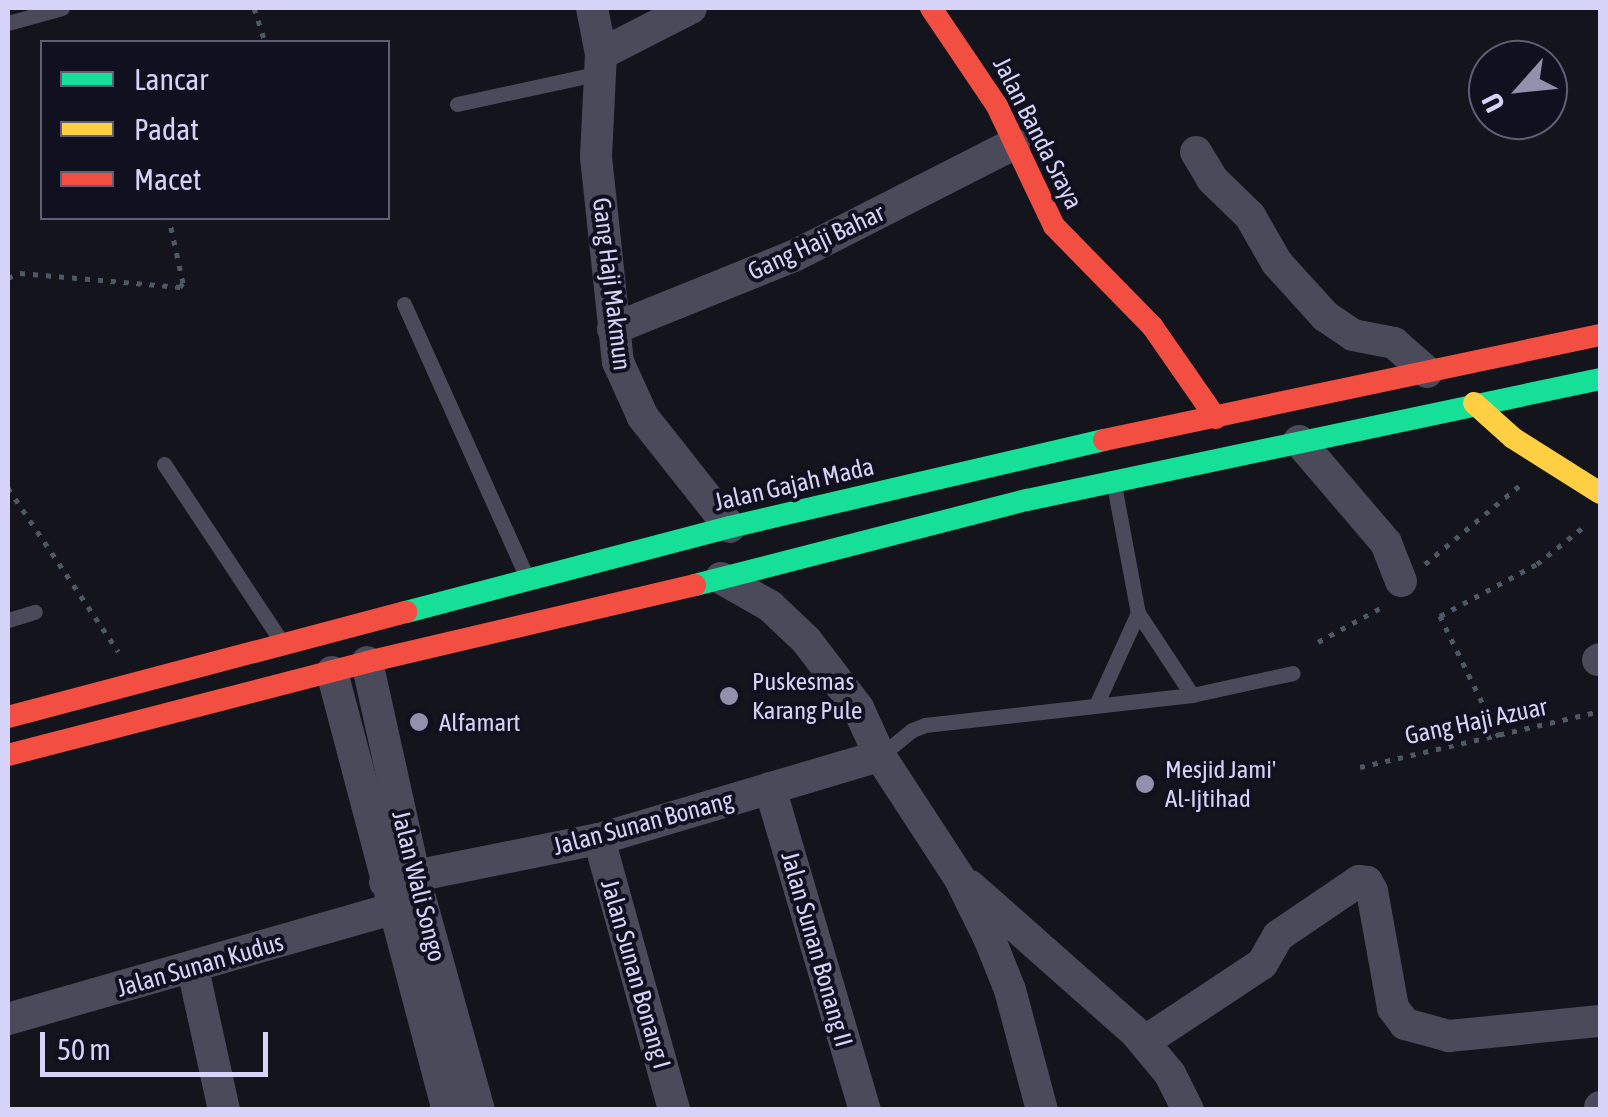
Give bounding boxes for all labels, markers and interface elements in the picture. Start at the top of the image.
legend [40,40,390,220]
north arrow [1468,40,1568,140]
street label: Jalan Banda Sraya [987,52,1089,214]
text: Lancar [134,62,208,96]
text: U [1475,88,1511,117]
text: Padat [134,112,199,146]
text: Macet [134,162,201,196]
street label: Gang Haji Makmun [587,196,637,372]
street label: Gang Haji Bahar [743,197,889,287]
street label: Jalan Gajah Mada [711,451,877,517]
place label: Puskesmas Karang Pule [752,667,862,726]
marker: Puskesmas Karang Pule [716,683,742,709]
street label: Gang Haji Azuar [1402,691,1550,751]
place label: Alfamart [439,707,520,737]
marker: Alfamart [408,711,430,733]
place label: Mesjid Jami' Al-Ijtihad [1165,755,1276,814]
marker: Mesjid Jami' Al-Ijtihad [1134,773,1156,795]
street label: Jalan Sunan Bonang [550,785,736,861]
street label: Jalan Wali Songo [386,807,452,965]
street label: Jalan Sunan Bonang II [775,848,859,1050]
street label: Jalan Sunan Bonang I [595,876,677,1072]
street label: Jalan Sunan Kudus [113,927,287,1003]
scale bar [45,1012,272,1074]
text: 50 m [57,1032,111,1066]

